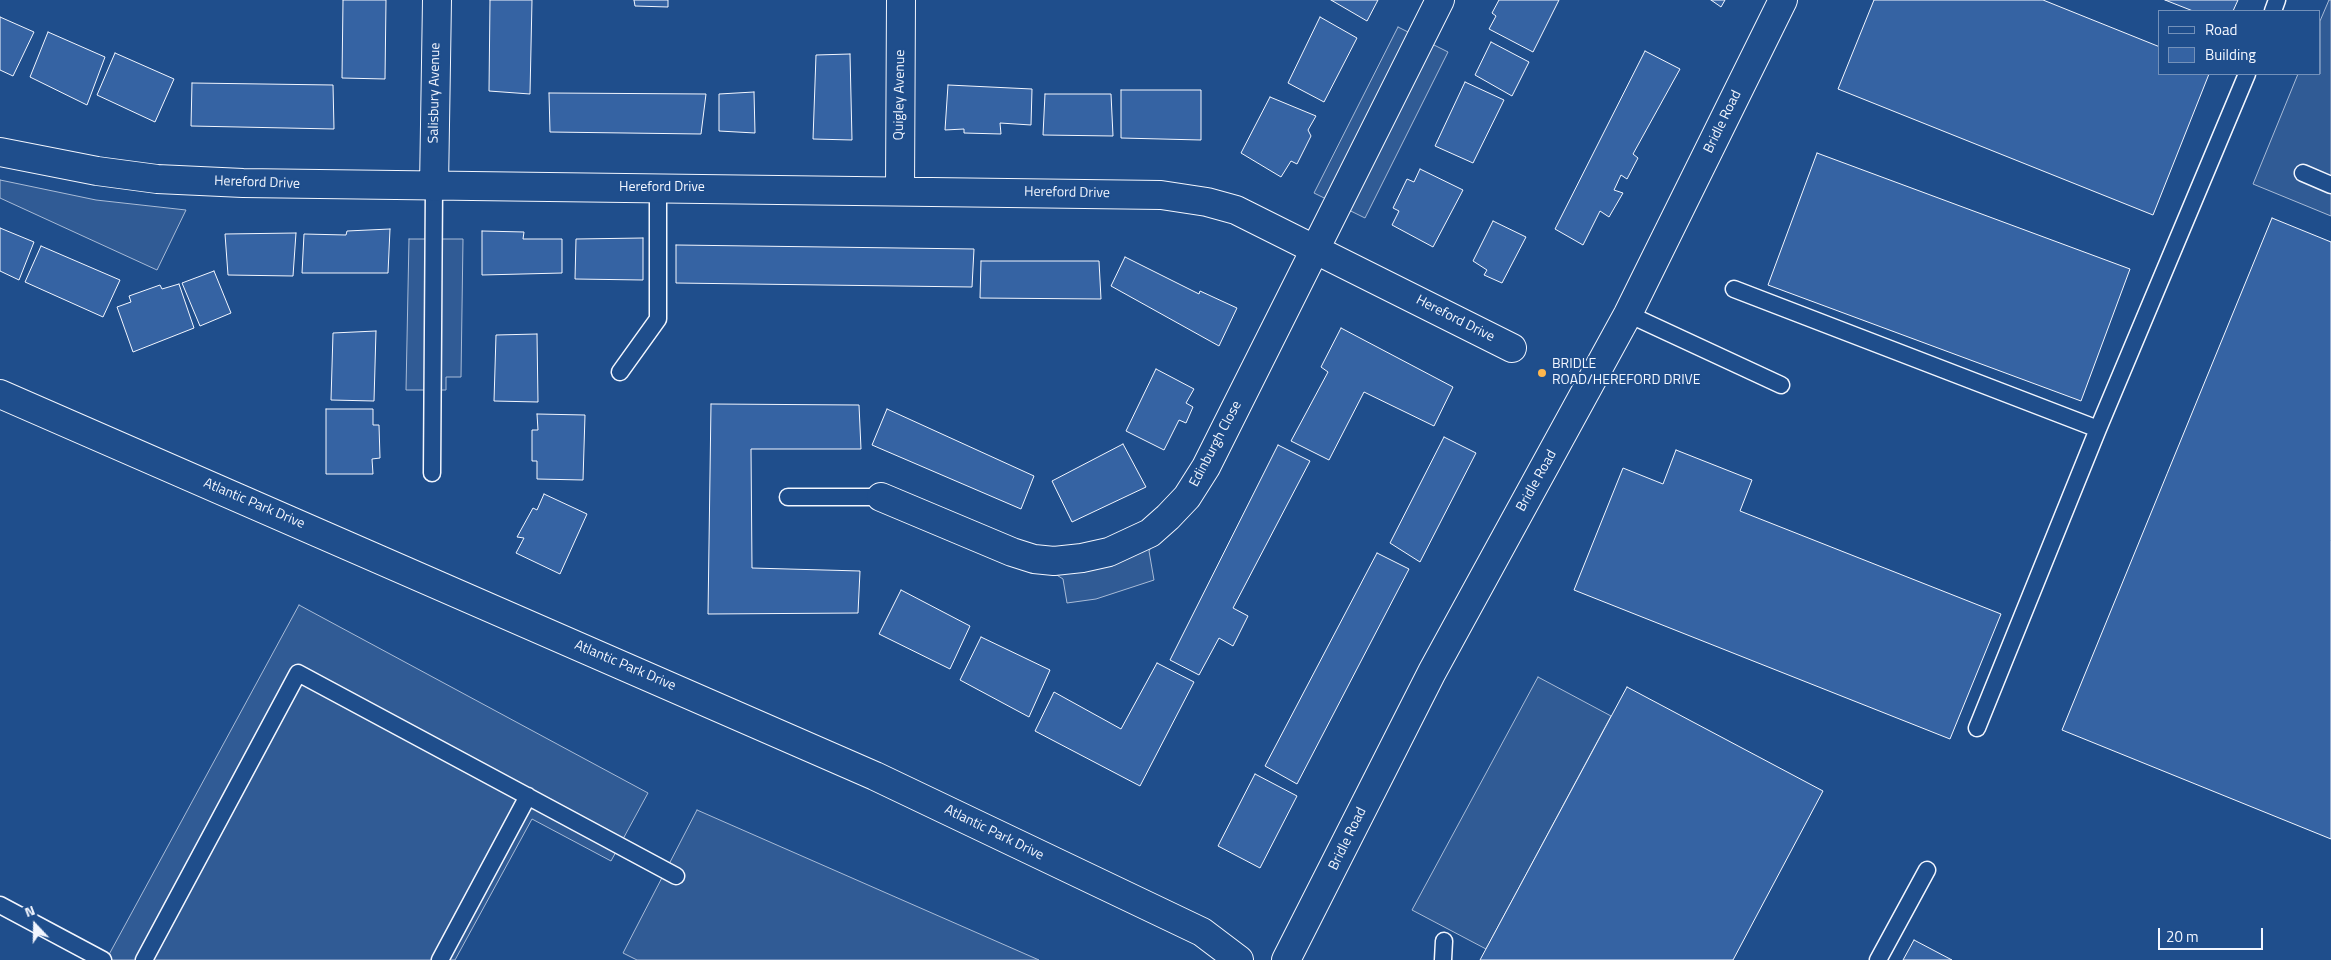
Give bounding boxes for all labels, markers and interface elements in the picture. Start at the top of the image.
legend [2158,10,2321,75]
text: Road [2205,18,2237,41]
street label: Salisbury Avenue [426,43,444,143]
text: Building [2205,43,2256,66]
street label: Quigley Avenue [891,49,909,141]
street label: Bridle Road [1701,88,1745,156]
street label: Hereford Drive [214,173,300,193]
street label: Hereford Drive [619,180,705,196]
street label: Hereford Drive [1024,184,1110,202]
street label: Hereford Drive [1413,292,1497,346]
place label: BRIDLE ROAD/HEREFORD DRIVE [1552,357,1700,390]
marker: BRIDLE ROAD/HEREFORD DRIVE [1536,367,1548,379]
street label: Edinburgh Close [1186,398,1246,490]
street label: Bridle Road [1513,447,1561,515]
street label: Atlantic Park Drive [201,475,307,533]
street label: Atlantic Park Drive [572,637,678,695]
street label: Atlantic Park Drive [942,802,1046,864]
street label: Bridle Road [1326,805,1370,873]
text: N [21,899,38,922]
north arrow [10,900,60,950]
scale bar [2161,918,2266,950]
text: 20 m [2166,925,2199,948]

